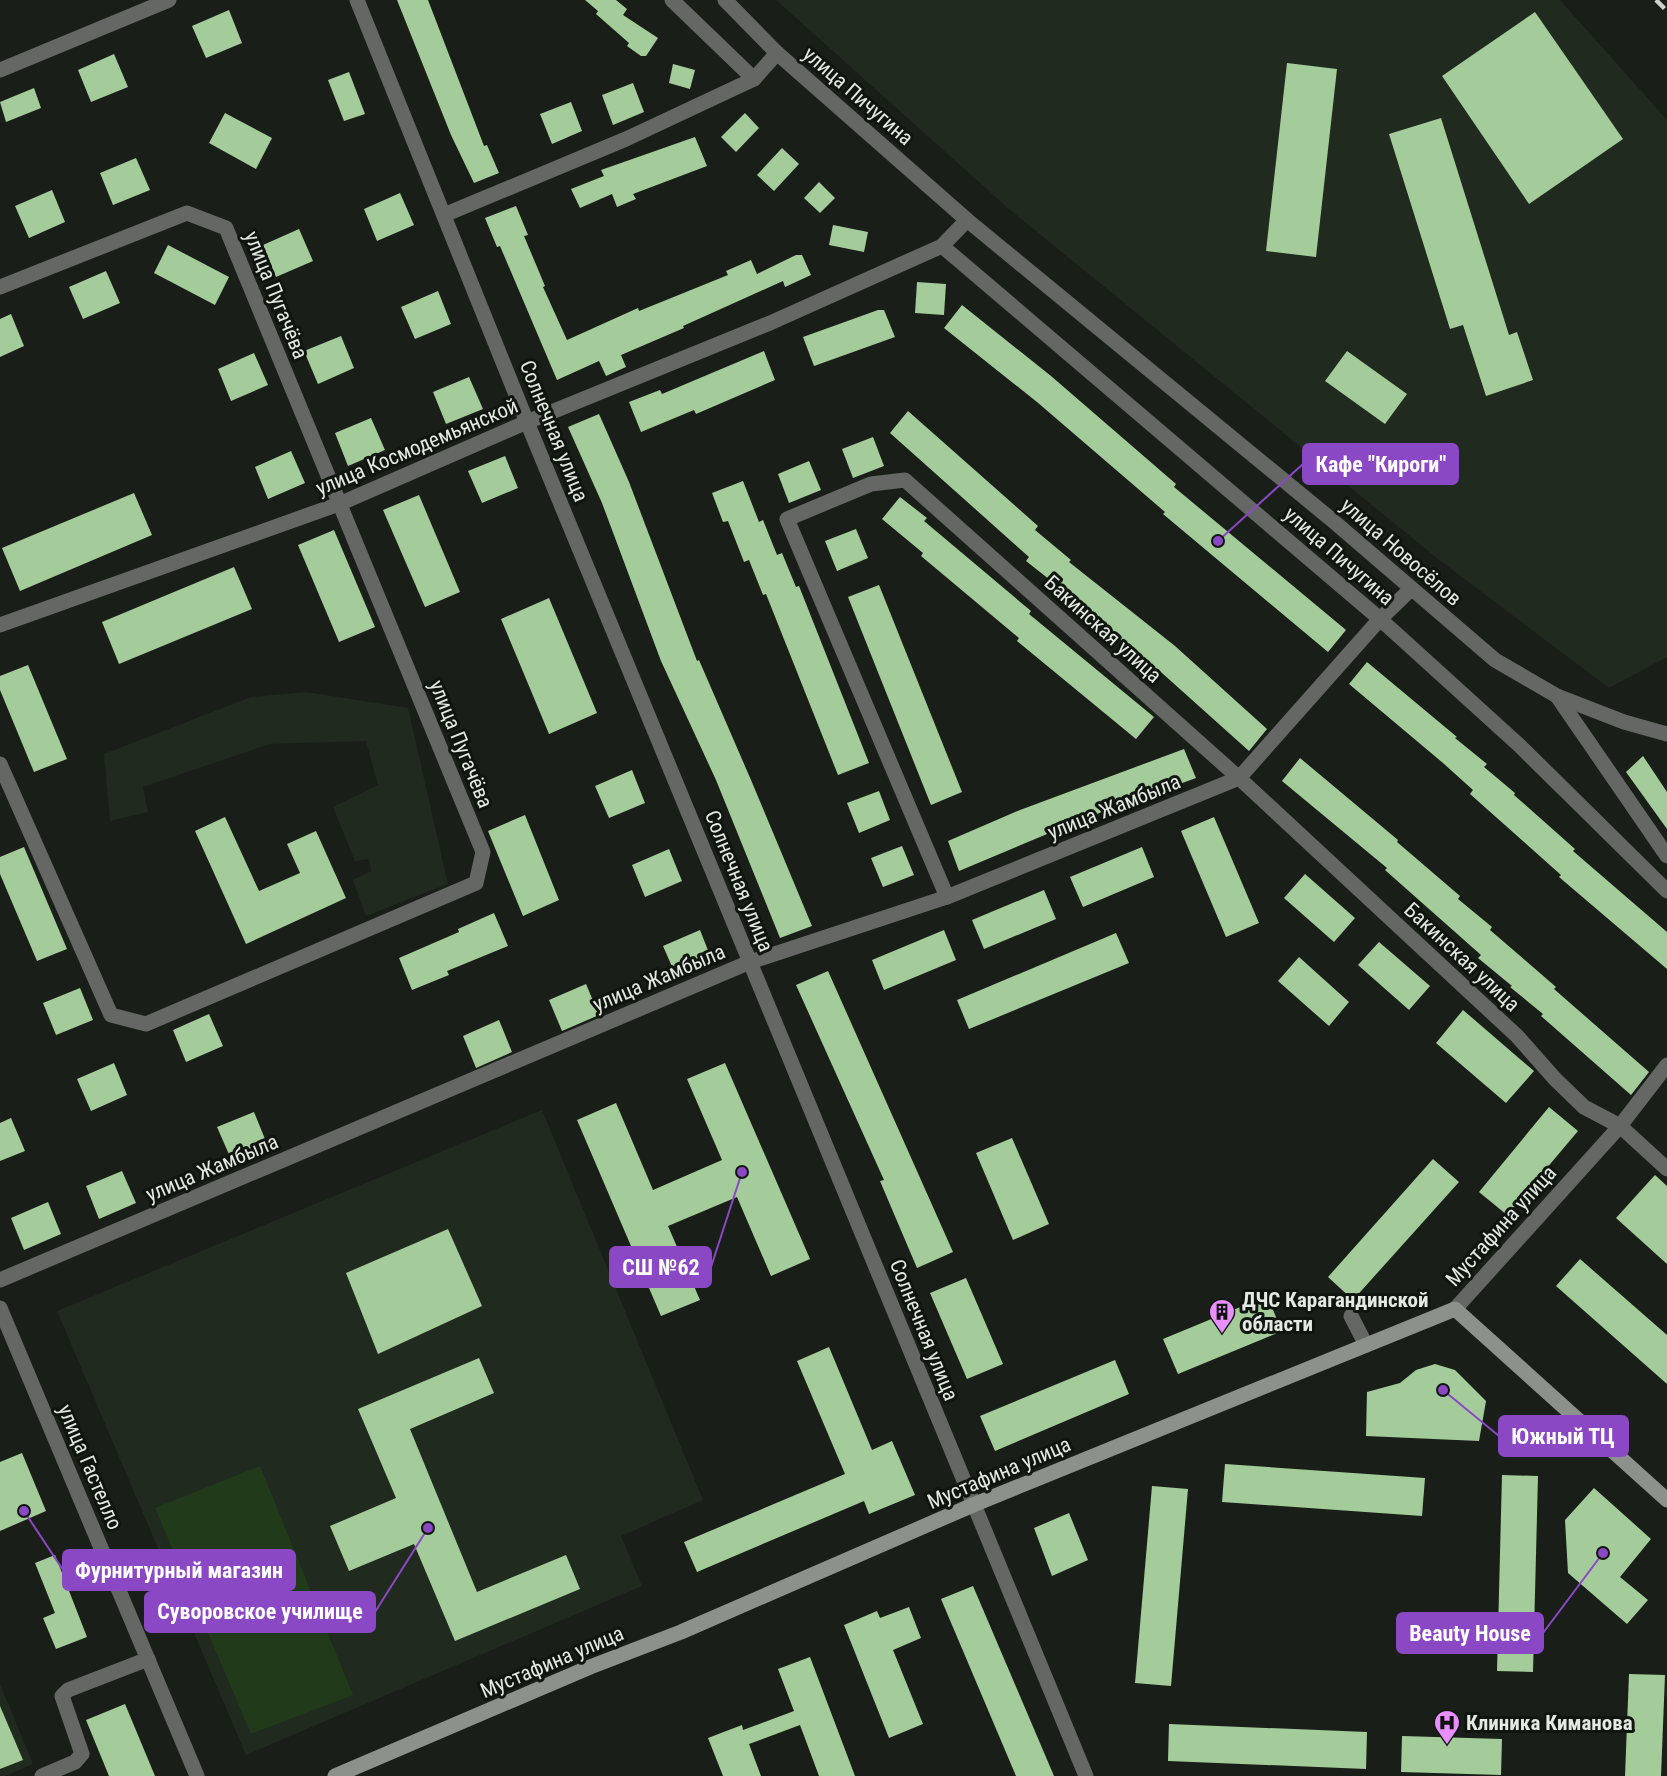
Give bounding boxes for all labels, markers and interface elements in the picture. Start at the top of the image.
street label: улица Пичугина [798,42,918,150]
street label: улица Пугачёва [239,228,313,362]
street label: Солнечная улица [515,357,593,505]
street label: улица Космодемьянской [312,394,522,500]
callout: Кафе "Кироги" [1303,444,1458,484]
text: Кафе "Кироги" [1316,452,1446,477]
street label: улица Новосёлов [1336,493,1466,611]
street label: улица Пичугина [1279,502,1399,610]
street label: Бакинская улица [1040,570,1166,688]
street label: улица Пугачёва [424,677,498,811]
street label: улица Жамбыла [1044,769,1184,845]
street label: Солнечная улица [700,807,778,955]
street label: Бакинская улица [1399,898,1525,1016]
street label: улица Жамбыла [589,939,729,1017]
street label: улица Жамбыла [142,1129,282,1207]
street label: Мустафина улица [1441,1161,1561,1291]
callout: СШ №62 [610,1247,711,1287]
text: СШ №62 [622,1255,700,1280]
street label: Солнечная улица [885,1256,963,1404]
place label: ДЧС Карагандинской области [1242,1288,1429,1336]
building icon: ДЧС Карагандинской области [1207,1297,1237,1335]
street label: улица Гастелло [53,1401,127,1533]
callout: Южный ТЦ [1499,1416,1628,1456]
text: Южный ТЦ [1511,1424,1615,1449]
street label: Мустафина улица [924,1432,1074,1514]
callout: Фурнитурный магазин [63,1550,295,1590]
text: Фурнитурный магазин [75,1558,283,1583]
callout: Суворовское училище [145,1592,375,1632]
text: Суворовское училище [157,1599,363,1624]
callout: Beauty House [1397,1613,1543,1653]
street label: Мустафина улица [477,1621,627,1703]
text: Beauty House [1409,1621,1531,1646]
hospital icon: Клиника Киманова [1432,1708,1462,1746]
place label: Клиника Киманова [1466,1711,1633,1735]

